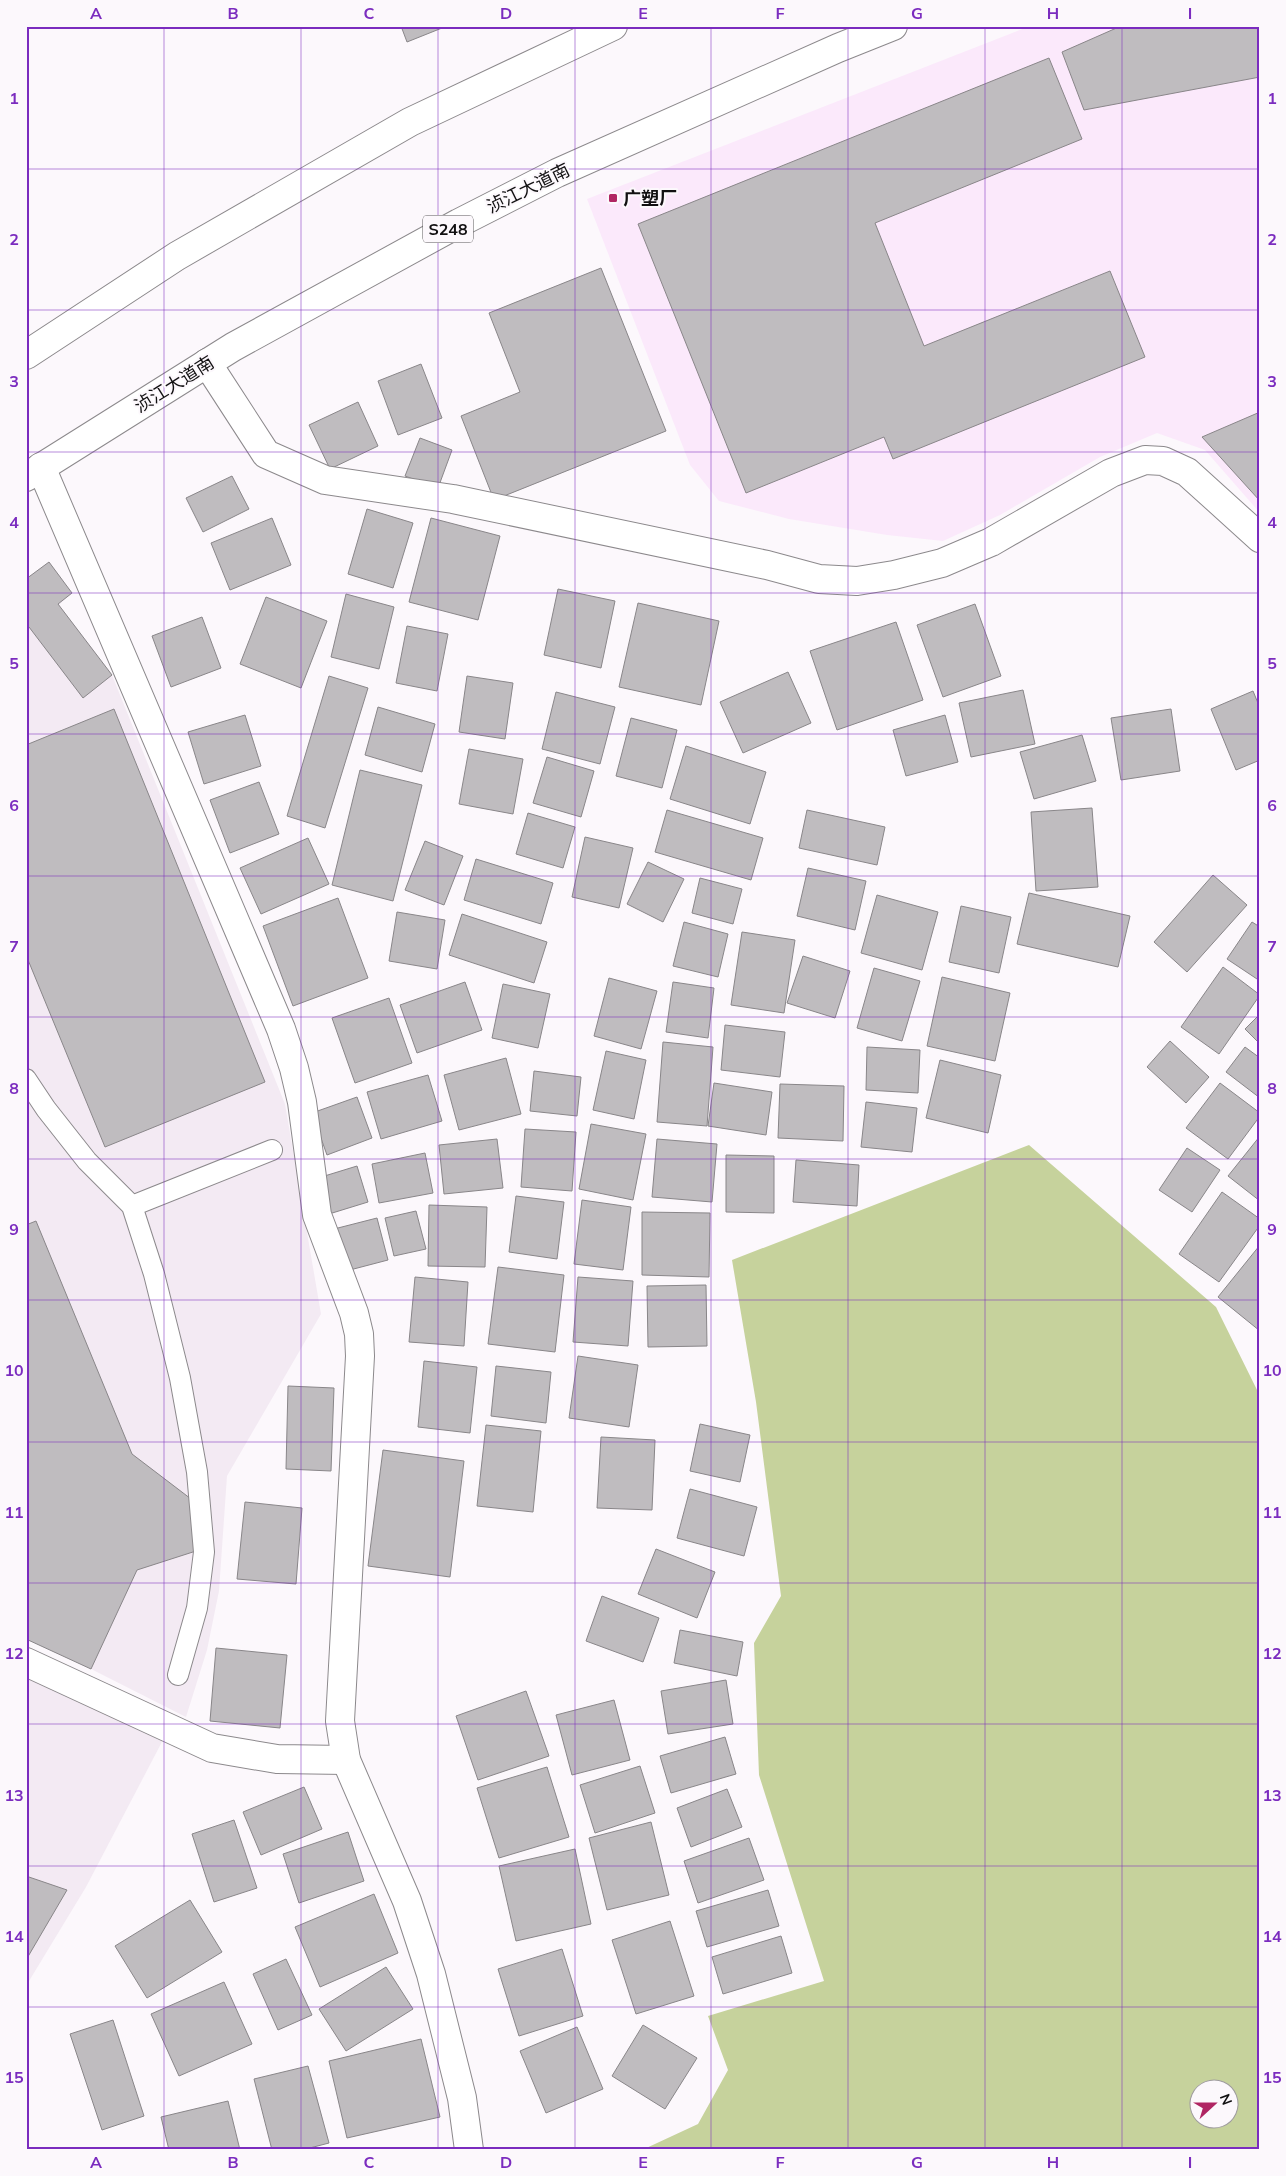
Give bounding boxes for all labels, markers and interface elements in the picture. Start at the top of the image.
text: A [90,3,102,23]
text: B [227,3,239,23]
text: C [364,3,375,23]
text: D [500,3,512,23]
text: E [638,3,648,23]
text: F [775,3,785,23]
text: G [911,3,923,23]
text: H [1047,3,1059,23]
text: I [1188,3,1192,23]
text: 1 [9,88,19,108]
text: 1 [1267,88,1277,108]
street label: 浈江大道南 [483,158,573,218]
place label: 广塑厂 [623,187,677,210]
marker: 广塑厂 [607,192,619,204]
road number: S248 [423,215,473,242]
text: 2 [9,229,19,249]
text: 2 [1267,229,1277,249]
street label: 浈江大道南 [130,350,218,418]
text: 3 [9,371,19,391]
text: 3 [1267,371,1277,391]
text: 4 [9,512,19,532]
text: 4 [1267,512,1277,532]
text: 5 [9,653,19,673]
text: 5 [1267,653,1277,673]
text: 6 [9,795,19,815]
text: 6 [1267,795,1277,815]
text: 7 [9,936,19,956]
text: 7 [1267,936,1277,956]
text: 8 [9,1078,19,1098]
text: 8 [1267,1078,1277,1098]
text: 9 [9,1219,19,1239]
text: 9 [1267,1219,1277,1239]
text: 10 [4,1360,24,1380]
text: 10 [1262,1360,1282,1380]
text: 11 [4,1502,24,1522]
text: 11 [1262,1502,1282,1522]
text: 12 [4,1643,24,1663]
text: 12 [1262,1643,1282,1663]
text: 13 [4,1785,24,1805]
text: 13 [1262,1785,1282,1805]
text: 14 [4,1926,24,1946]
text: 14 [1262,1926,1282,1946]
text: 15 [4,2067,24,2087]
text: 15 [1262,2067,1282,2087]
north arrow [1188,2078,1238,2128]
text: N [1216,2091,1236,2108]
text: A [90,2152,102,2172]
text: B [227,2152,239,2172]
text: C [364,2152,375,2172]
text: D [500,2152,512,2172]
text: E [638,2152,648,2172]
text: F [775,2152,785,2172]
text: G [911,2152,923,2172]
text: H [1047,2152,1059,2172]
text: I [1188,2152,1192,2172]

